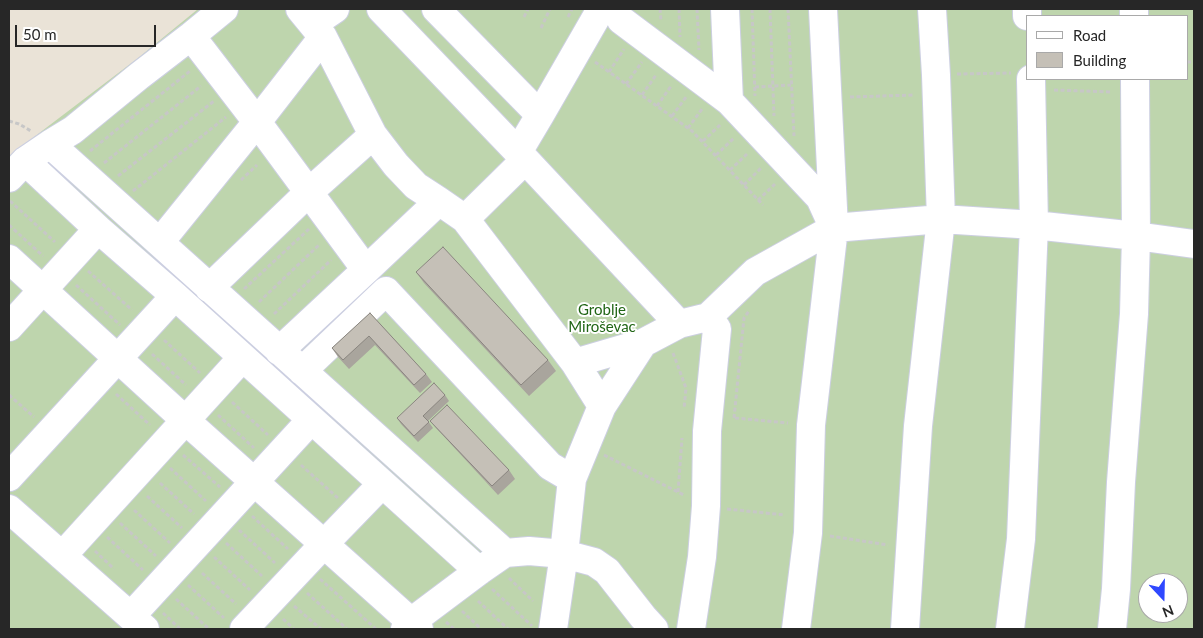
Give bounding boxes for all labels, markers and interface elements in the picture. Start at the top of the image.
scale bar [18,15,159,47]
legend [1026,15,1188,80]
text: 50 m [23,25,57,43]
text: Road [1073,26,1106,44]
text: Building [1073,51,1126,69]
park label: Groblje Miroševac [568,301,636,336]
north arrow [1138,573,1188,623]
text: N [1160,602,1176,621]

